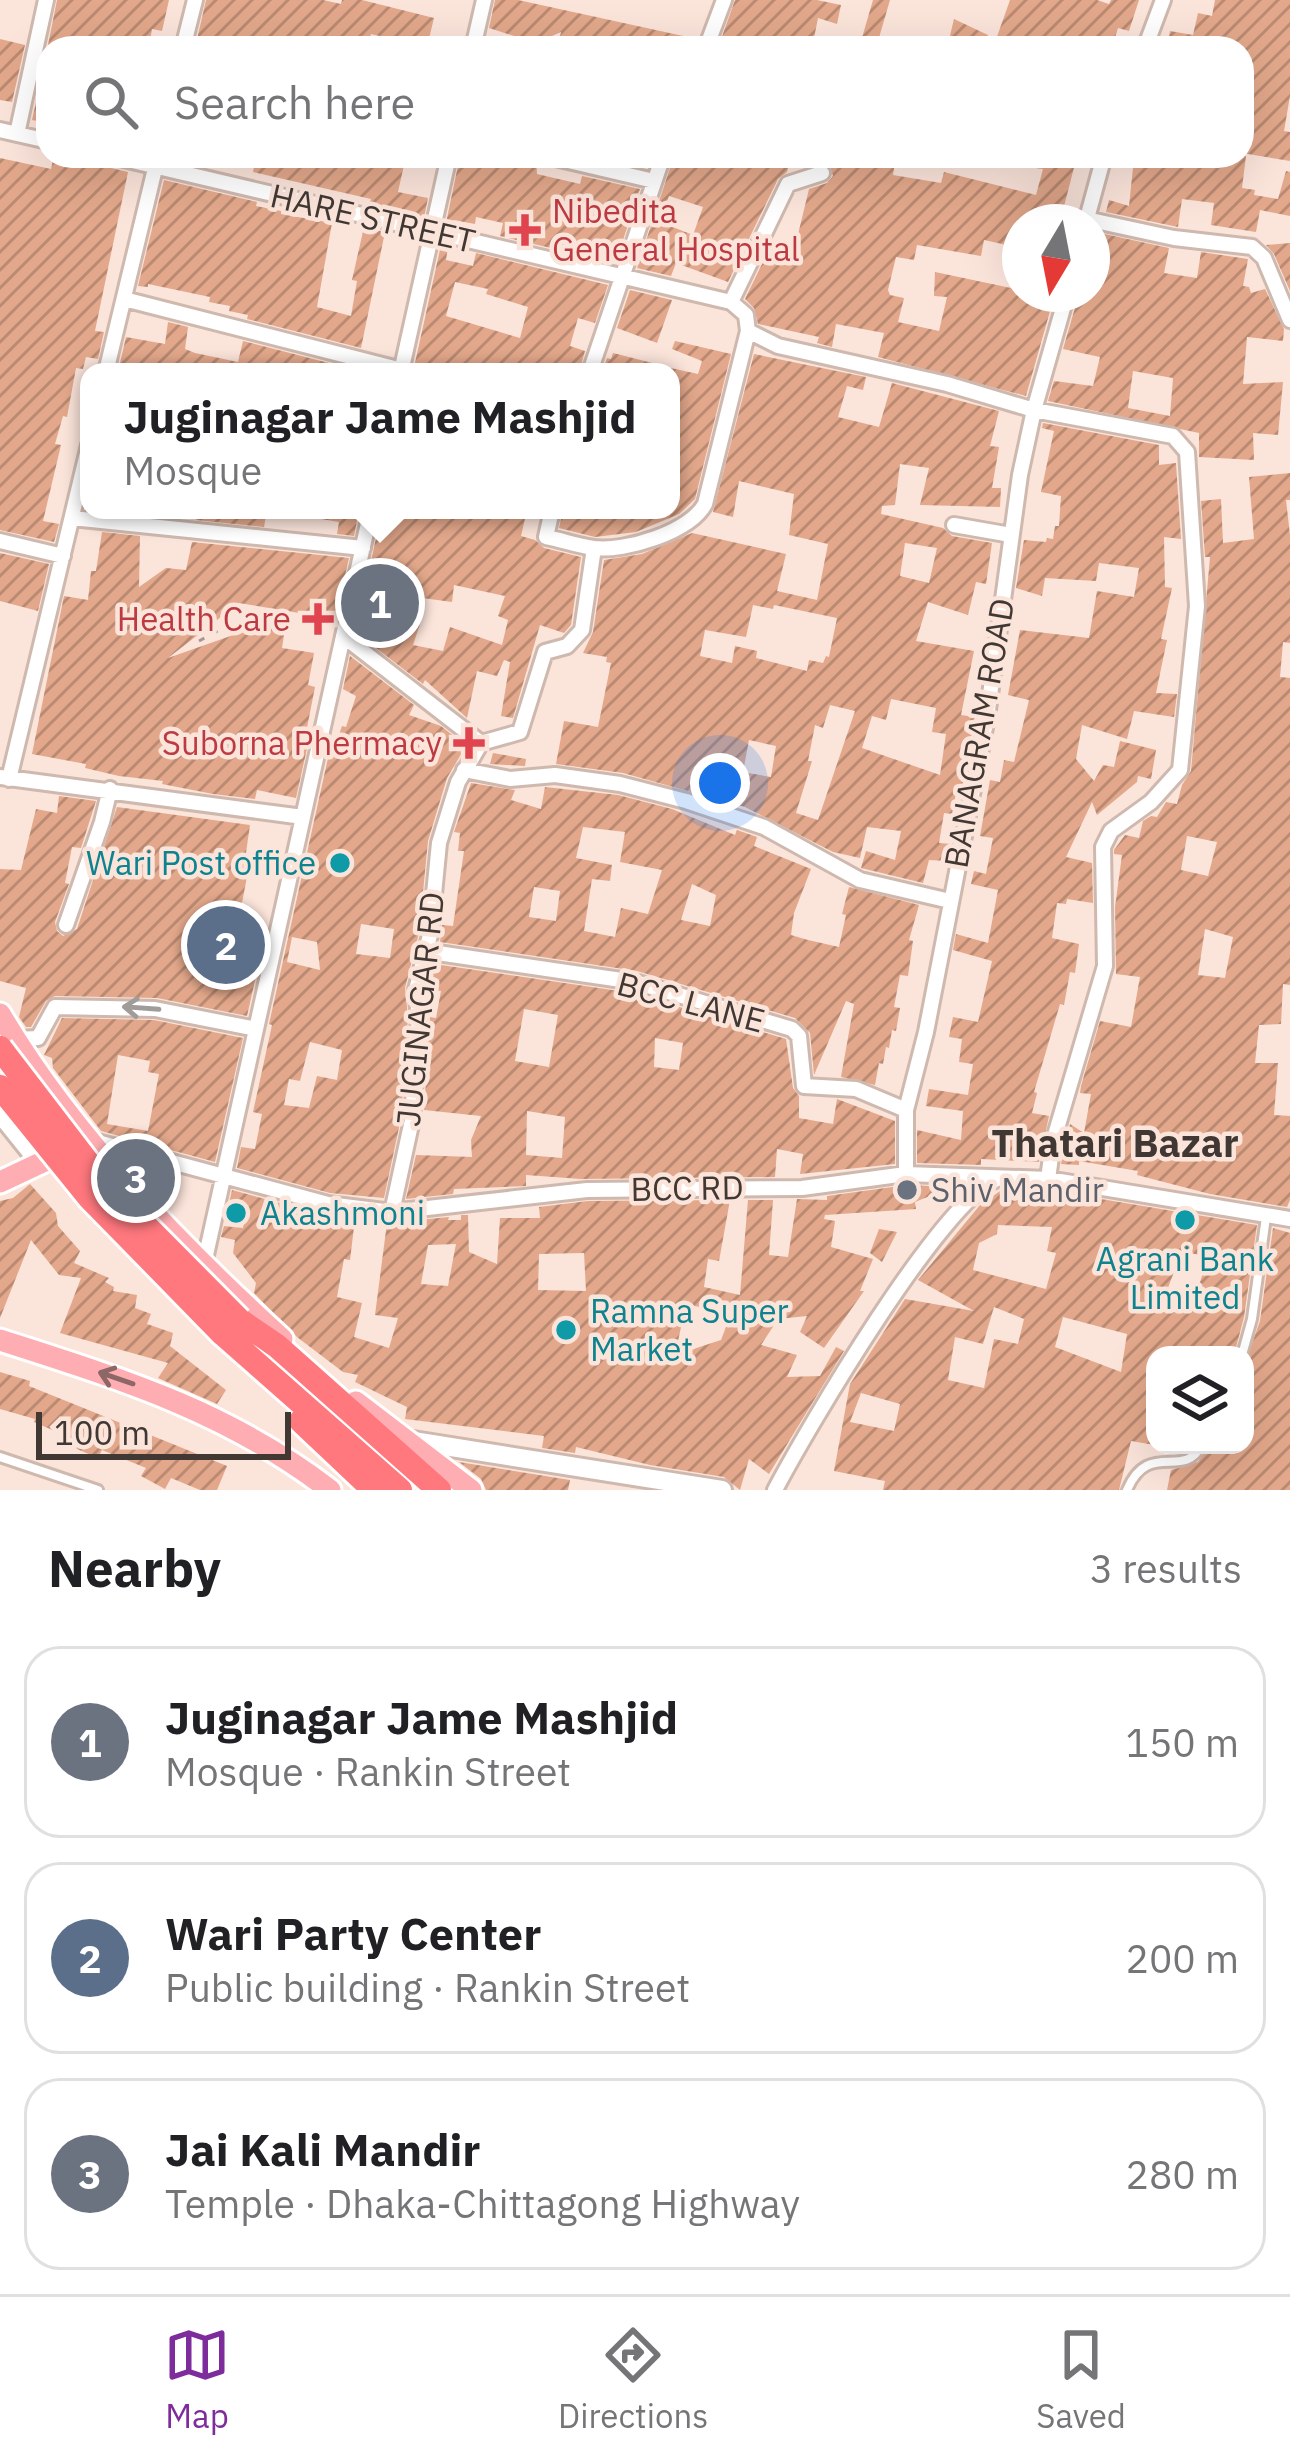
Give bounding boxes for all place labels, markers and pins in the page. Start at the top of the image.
place label: Nibedita General Hospital [552,189,800,270]
marker: Nibedita General Hospital [509,214,541,246]
pin: 1 [341,558,419,648]
place label: Health Care [117,597,291,640]
marker: Health Care [302,603,334,635]
place label: Suborna Phermacy [162,721,442,764]
marker: Suborna Phermacy [453,727,485,759]
place label: Wari Post office [86,841,316,884]
marker: Wari Post office [327,850,353,876]
pin: 2 [187,900,265,990]
pin: 3 [97,1133,175,1223]
place label: Shiv Mandir [931,1168,1104,1211]
marker: Shiv Mandir [894,1177,920,1203]
place label: Akashmoni [260,1191,425,1234]
marker: Akashmoni [223,1200,249,1226]
marker: Agrani Bank Limited [1172,1207,1198,1233]
place label: Agrani Bank Limited [1096,1237,1274,1318]
place label: Ramna Super Market [590,1289,789,1370]
marker: Ramna Super Market [553,1317,579,1343]

